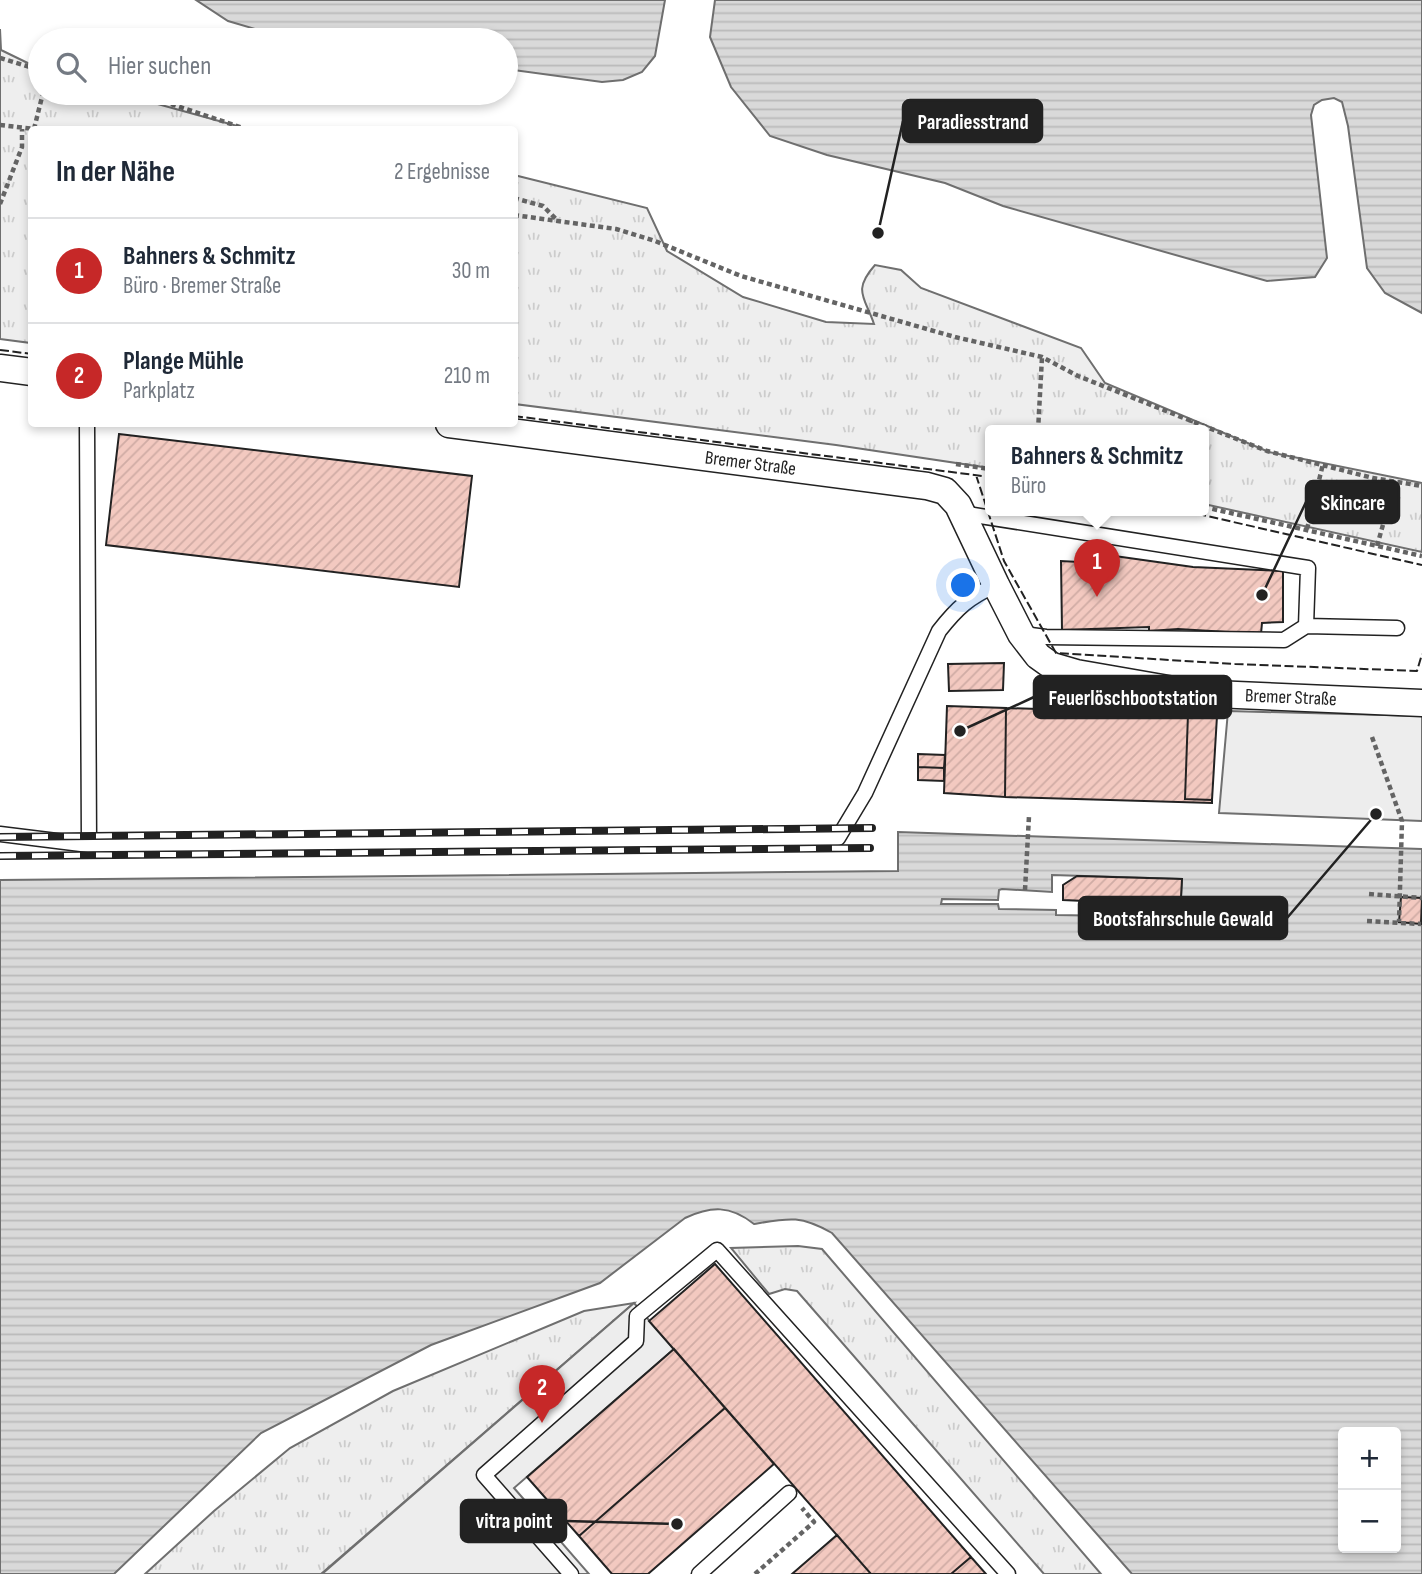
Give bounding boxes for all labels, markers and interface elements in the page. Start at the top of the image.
search box [28,28,518,105]
icon: search [52,48,90,86]
text: Hier suchen [108,51,211,82]
callout: Paradiesstrand [903,100,1042,142]
text: Paradiesstrand [917,110,1029,135]
text: In der Nähe [56,154,175,190]
text: 2 Ergebnisse [394,158,490,186]
text: Bahners & Schmitz [123,241,296,272]
text: 1 [74,257,84,285]
text: 30 m [452,257,490,285]
text: Büro · Bremer Straße [123,272,281,300]
text: Plange Mühle [123,346,244,377]
text: 2 [74,362,84,390]
text: 210 m [444,362,490,390]
text: Parkplatz [123,377,195,405]
popup [985,425,1209,516]
text: Bahners & Schmitz [1011,441,1183,472]
street label: Bremer Straße [704,446,797,480]
text: Büro [1011,472,1046,500]
callout: Skincare [1306,481,1399,523]
text: Skincare [1321,491,1385,516]
pin: 1 [1074,539,1120,597]
your location [946,568,980,602]
callout: Feuerlöschbootstation [1034,676,1231,718]
street label: Bremer Straße [1245,684,1337,711]
text: Feuerlöschbootstation [1048,686,1218,711]
callout: Bootsfahrschule Gewald [1079,897,1287,939]
text: Bootsfahrschule Gewald [1093,907,1273,932]
pin: 2 [519,1365,565,1423]
map controls [1338,1427,1401,1553]
button: + [1338,1427,1401,1490]
button: − [1338,1490,1401,1553]
callout: vitra point [461,1500,566,1542]
text: vitra point [476,1509,553,1534]

